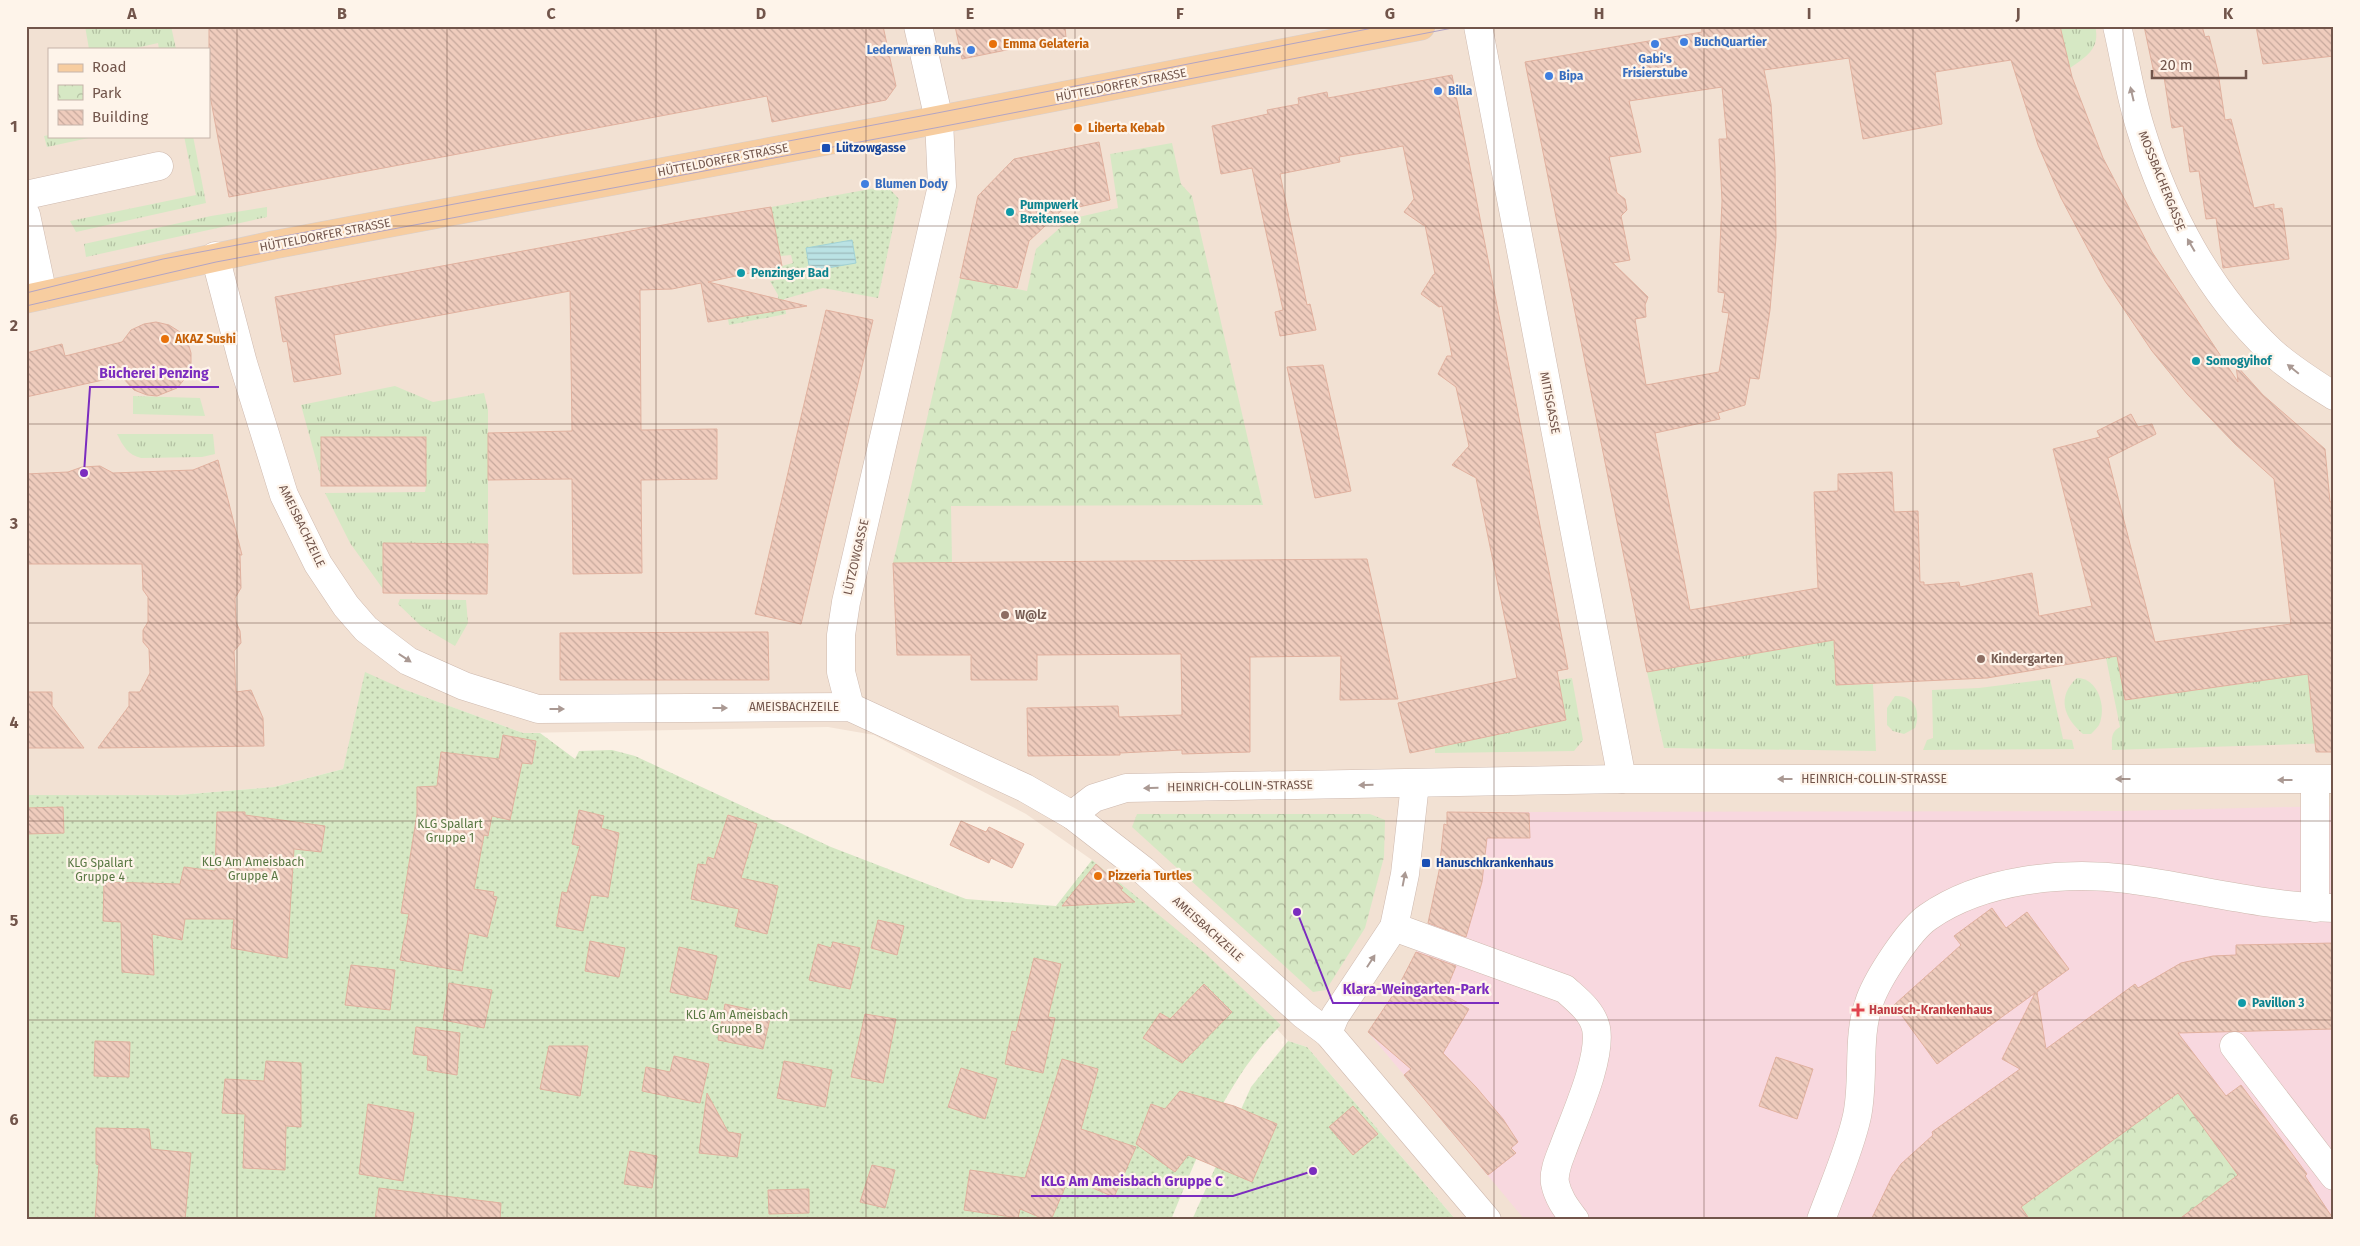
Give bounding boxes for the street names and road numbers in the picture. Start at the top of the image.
street label: HÜTTELDORFER STRASSE [1054,63,1188,105]
street label: MOSSBACHERGASSE [2136,129,2188,233]
street label: HÜTTELDORFER STRASSE [656,138,790,180]
street label: HÜTTELDORFER STRASSE [258,213,392,255]
street label: MITISGASSE [1537,371,1563,435]
street label: AMEISBACHZEILE [276,482,328,570]
street label: LÜTZOWGASSE [839,517,872,596]
street label: AMEISBACHZEILE [749,700,839,714]
street label: HEINRICH-COLLIN-STRASSE [1801,772,1947,786]
street label: HEINRICH-COLLIN-STRASSE [1167,778,1313,794]
street label: AMEISBACHZEILE [1170,894,1246,964]

